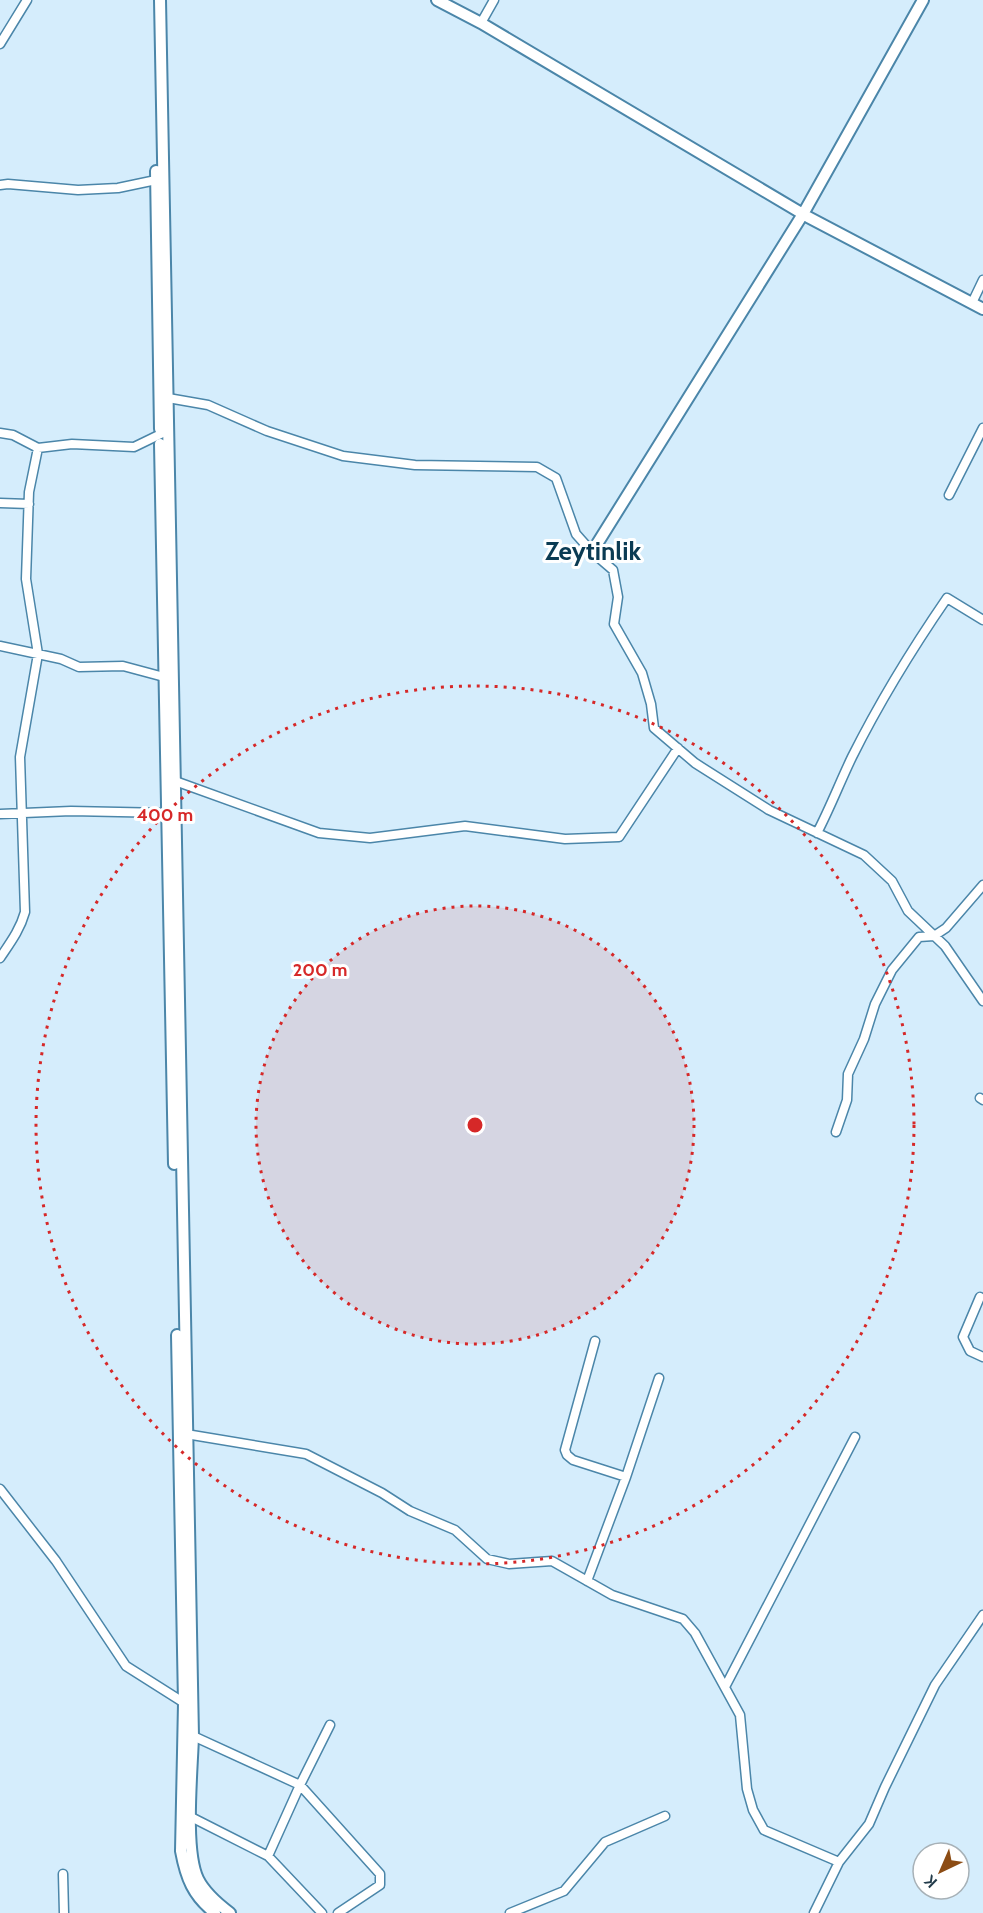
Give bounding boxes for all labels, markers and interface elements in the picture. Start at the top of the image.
district label: Zeytinlik [545,535,641,567]
text: 400 m [137,804,193,826]
text: 200 m [293,959,347,981]
centre of rings [465,1115,485,1135]
north arrow [911,1841,971,1901]
text: K [921,1871,941,1892]

